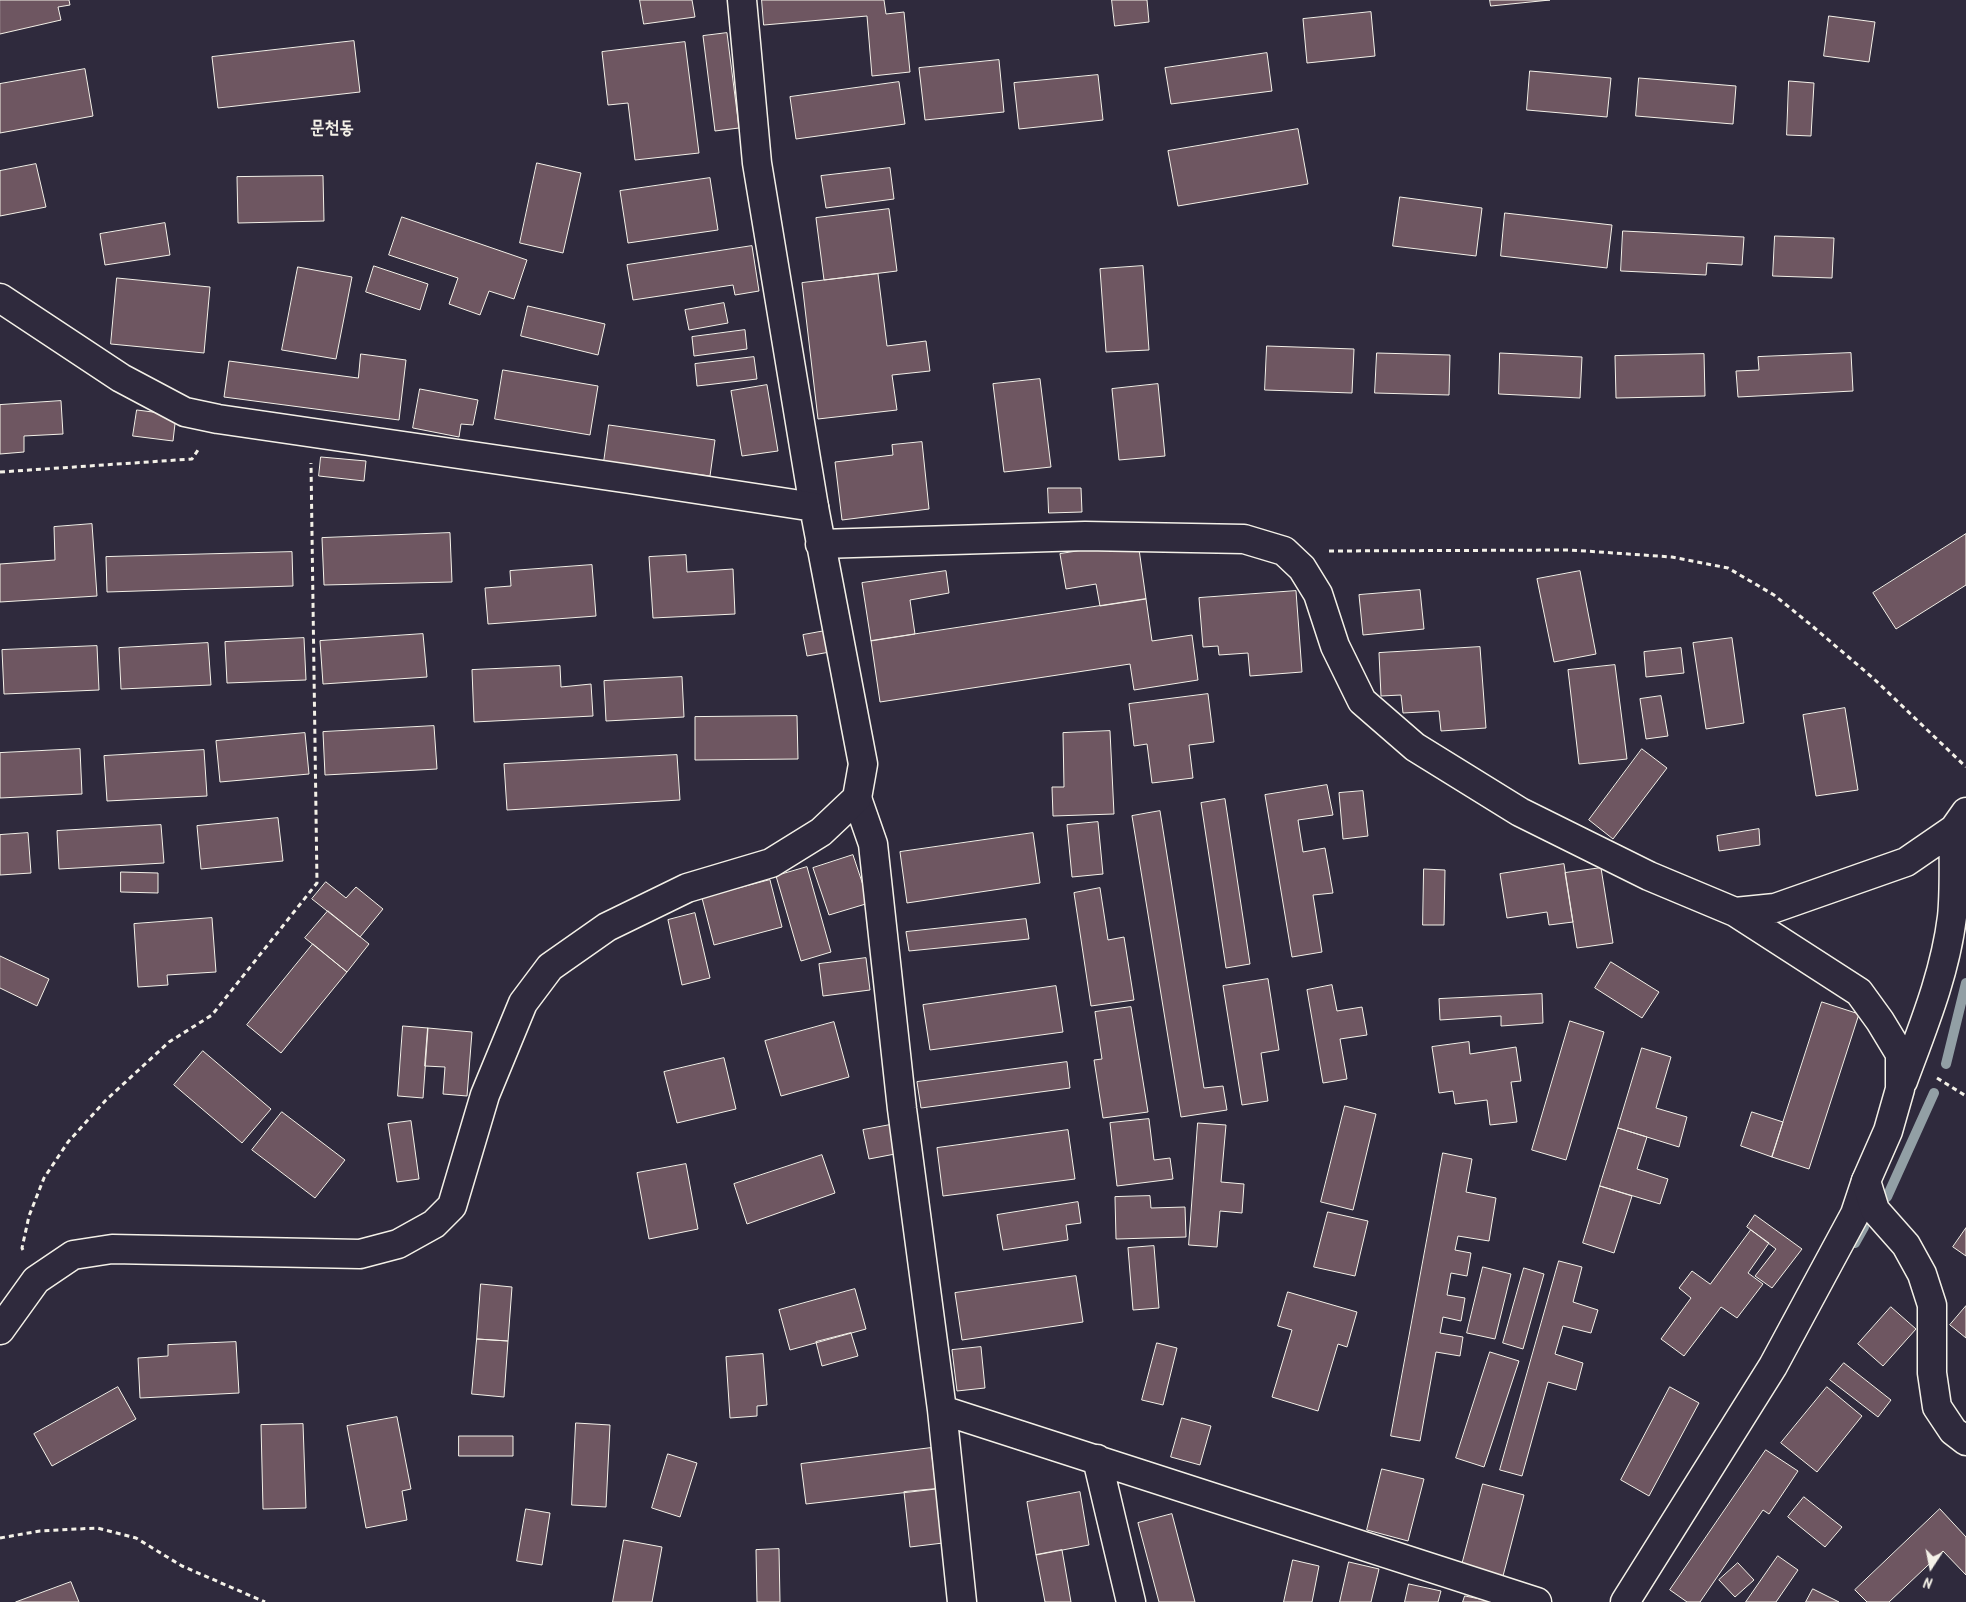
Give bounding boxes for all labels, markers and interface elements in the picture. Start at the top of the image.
district label: 문천동 [310,119,354,141]
north arrow [1906,1542,1956,1592]
text: N [1922,1570,1935,1593]

